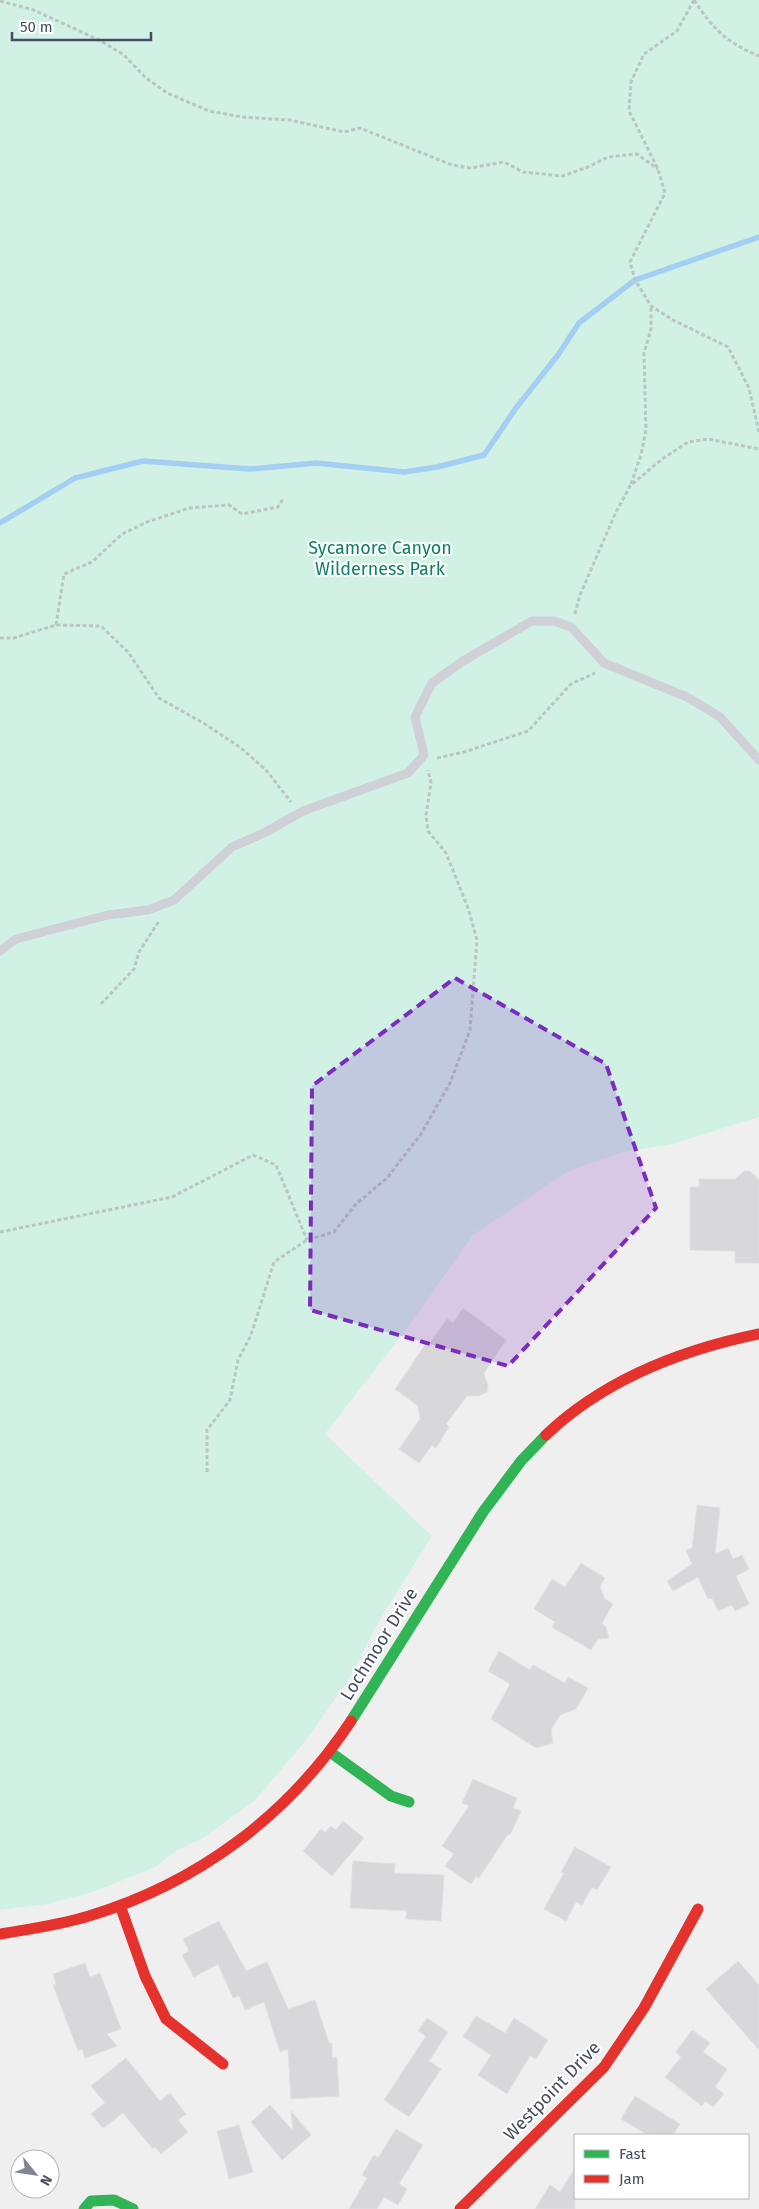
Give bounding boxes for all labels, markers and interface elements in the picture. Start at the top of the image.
scale bar [12,10,151,42]
text: 50 m [20,18,53,36]
park label: Sycamore Canyon Wilderness Park [308,537,452,580]
street label: Lochmoor Drive [336,1584,422,1704]
street label: Westpoint Drive [499,2037,605,2145]
legend [574,2134,749,2199]
text: Fast [619,2145,646,2163]
north arrow [10,2149,60,2199]
text: Jam [619,2170,645,2188]
text: N [36,2172,56,2189]

